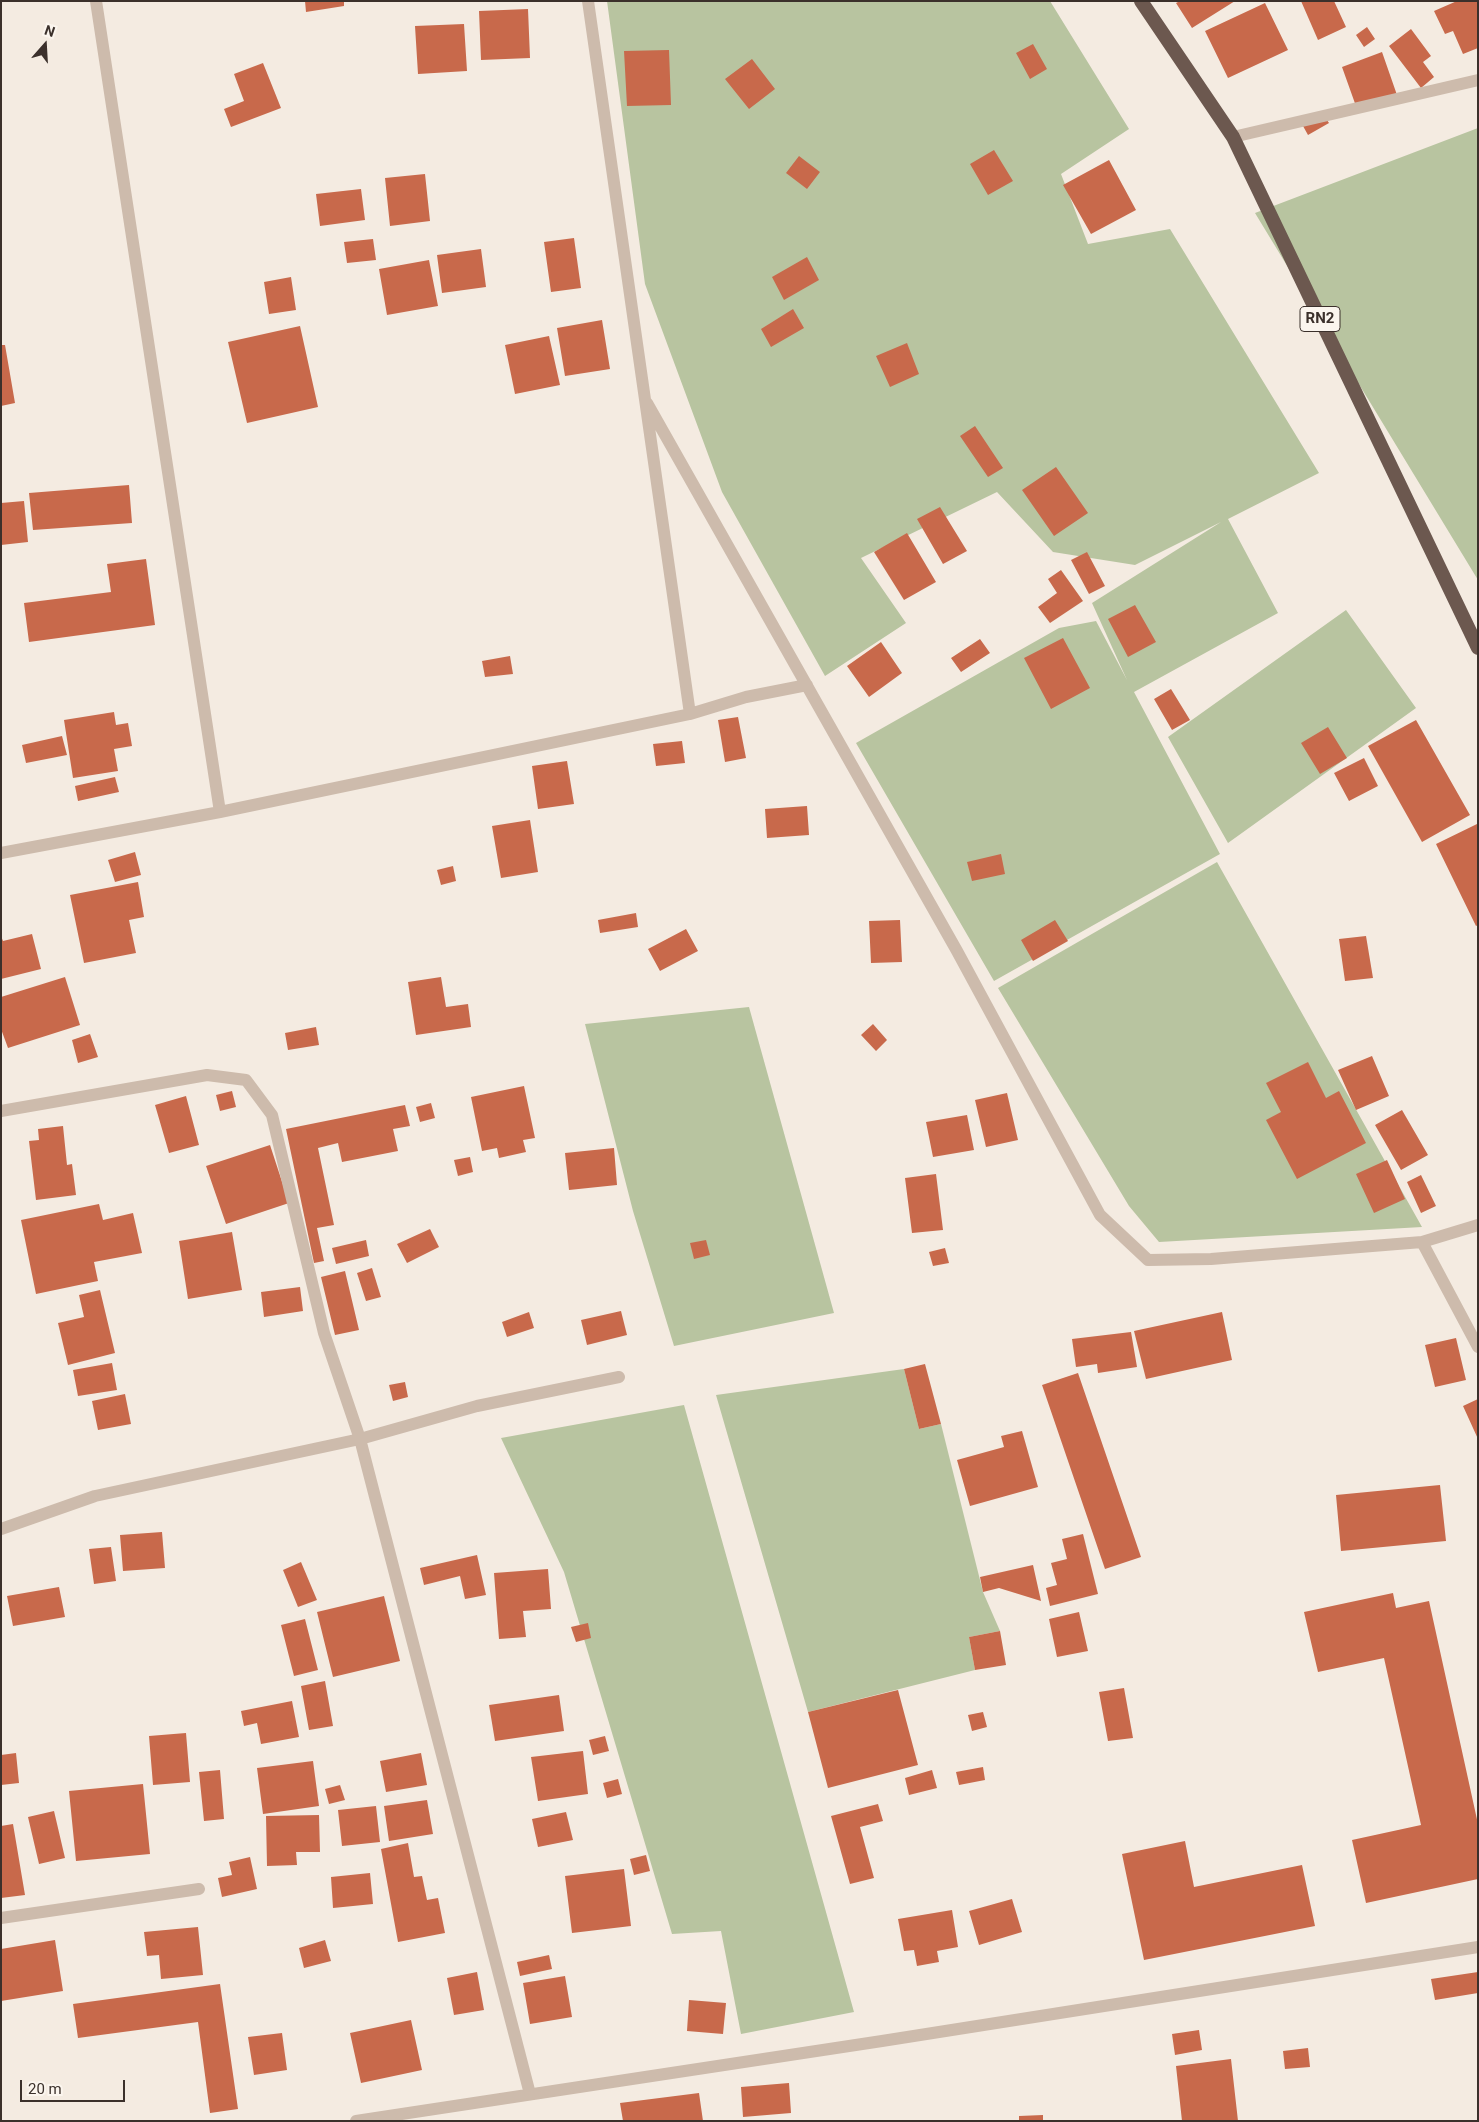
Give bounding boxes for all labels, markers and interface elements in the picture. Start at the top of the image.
north arrow [20,20,70,70]
text: N [43,22,57,40]
road number: RN2 [1300,306,1340,332]
scale bar [22,2070,128,2102]
text: 20 m [28,2080,62,2098]

